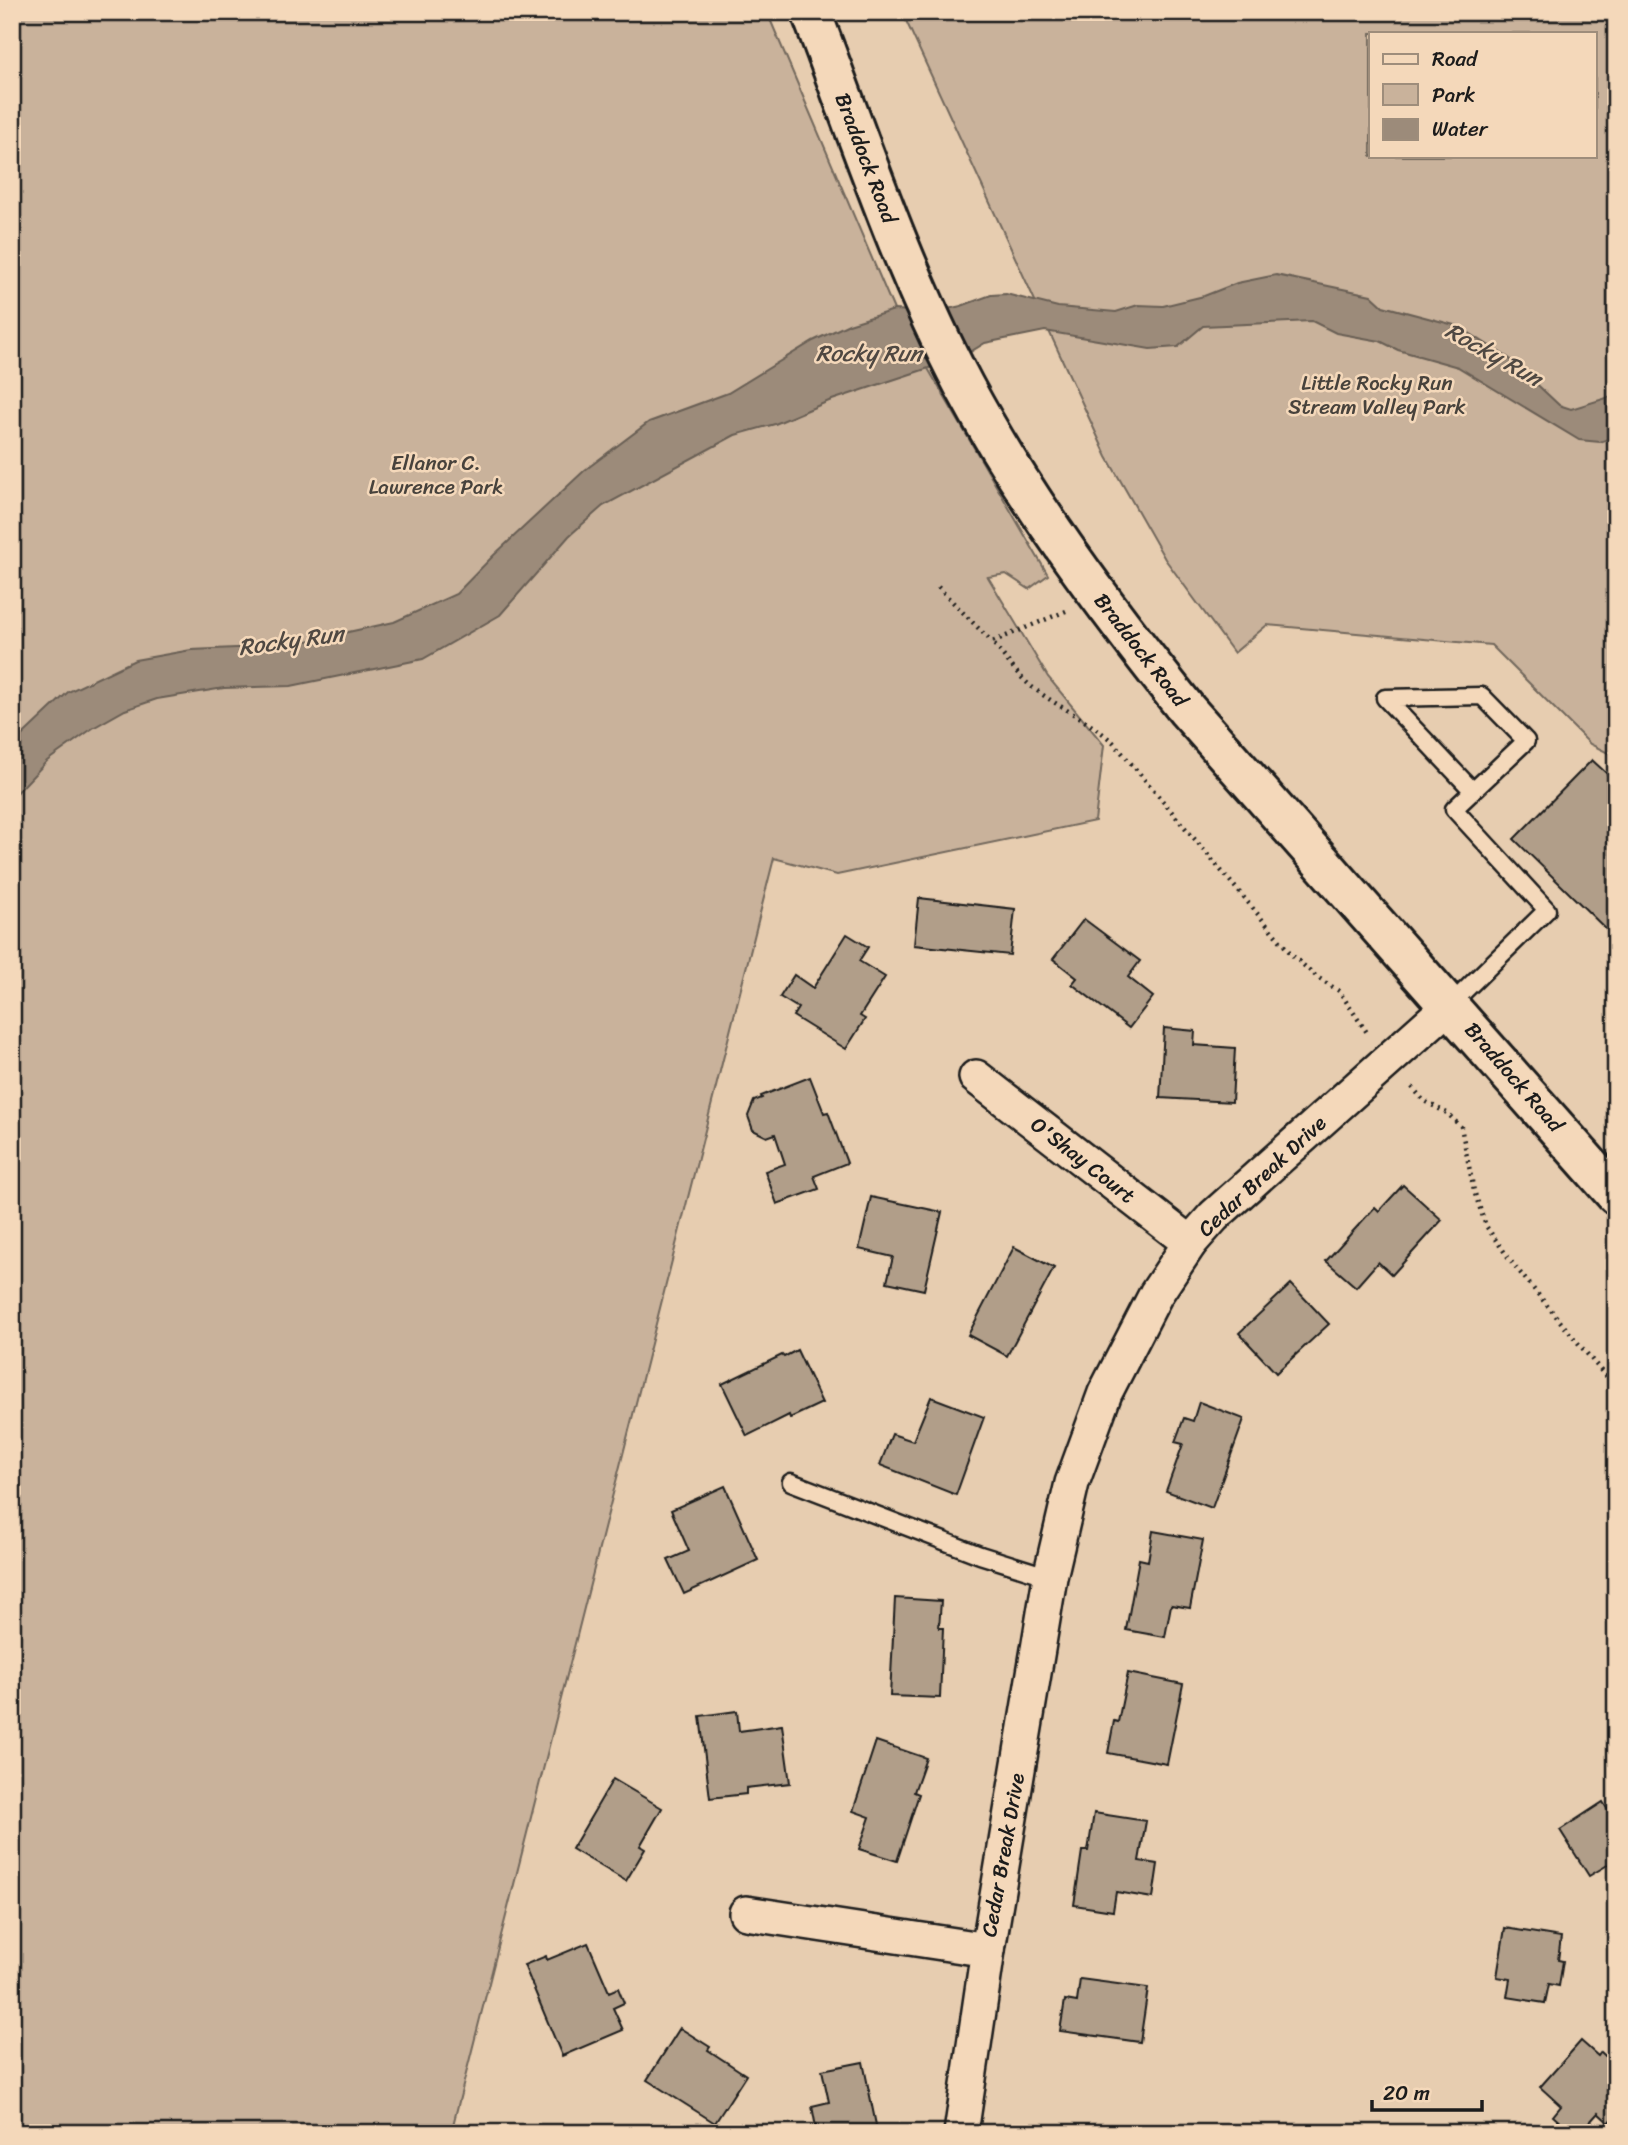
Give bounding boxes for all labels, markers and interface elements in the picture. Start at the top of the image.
legend [1369,32,1596,158]
text: Road [1432,40,1479,78]
text: Park [1432,76,1475,114]
street label: Braddock Road [824,87,909,231]
text: Water [1432,110,1489,148]
water label: Rocky Run [1438,311,1552,399]
water label: Rocky Run [816,333,924,374]
park label: Little Rocky Run Stream Valley Park [1288,364,1466,426]
park label: Ellanor C. Lawrence Park [369,444,503,506]
street label: Braddock Road [1084,584,1199,717]
water label: Rocky Run [236,612,349,668]
street label: Braddock Road [1455,1013,1575,1143]
street label: O'Shay Court [1022,1106,1144,1214]
street label: Cedar Break Drive [1188,1106,1336,1246]
street label: Cedar Break Drive [970,1770,1036,1940]
scale bar [1372,2068,1483,2112]
text: 20 m [1383,2074,1430,2112]

